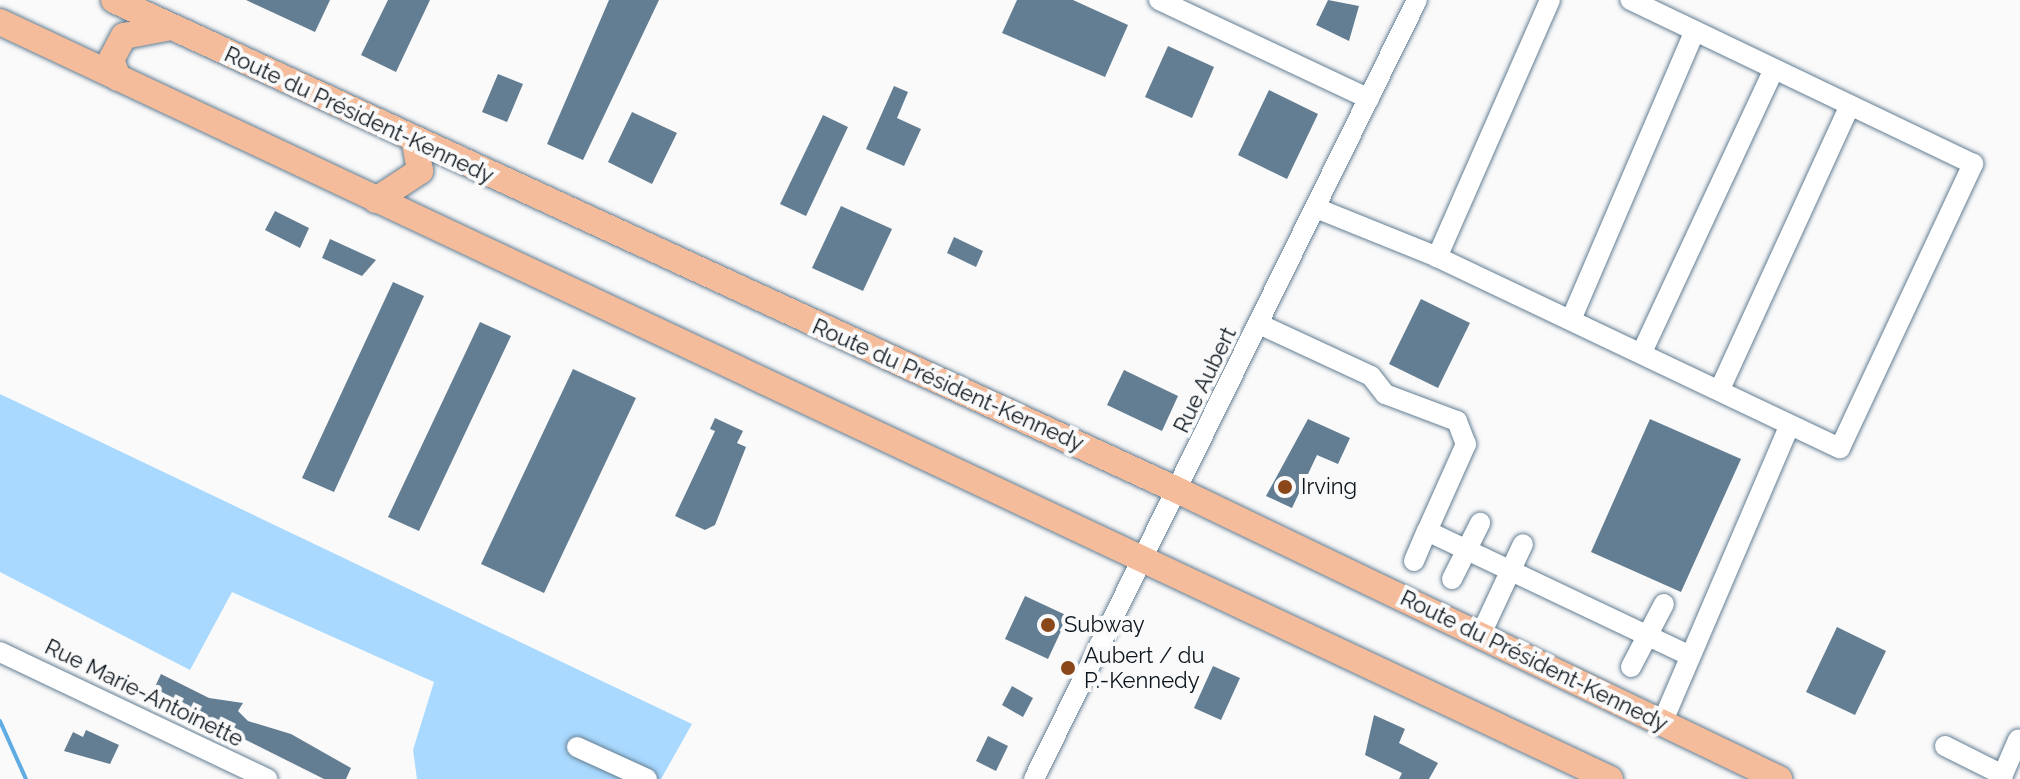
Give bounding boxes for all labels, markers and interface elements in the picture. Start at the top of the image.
street label: Route du Président-Kennedy [220,41,498,189]
street label: Route du Président-Kennedy [808,313,1088,457]
street label: Rue Aubert [1168,323,1242,437]
place label: Irving [1301,474,1357,500]
marker: Irving [1276,478,1294,496]
street label: Route du Président-Kennedy [1396,585,1672,737]
place label: Subway [1064,612,1145,638]
marker: Subway [1039,616,1057,634]
street label: Rue Marie-Antoinette [41,634,247,752]
place label: Aubert / du P.-Kennedy [1084,642,1205,694]
marker: Aubert / du P.-Kennedy [1059,659,1077,677]

